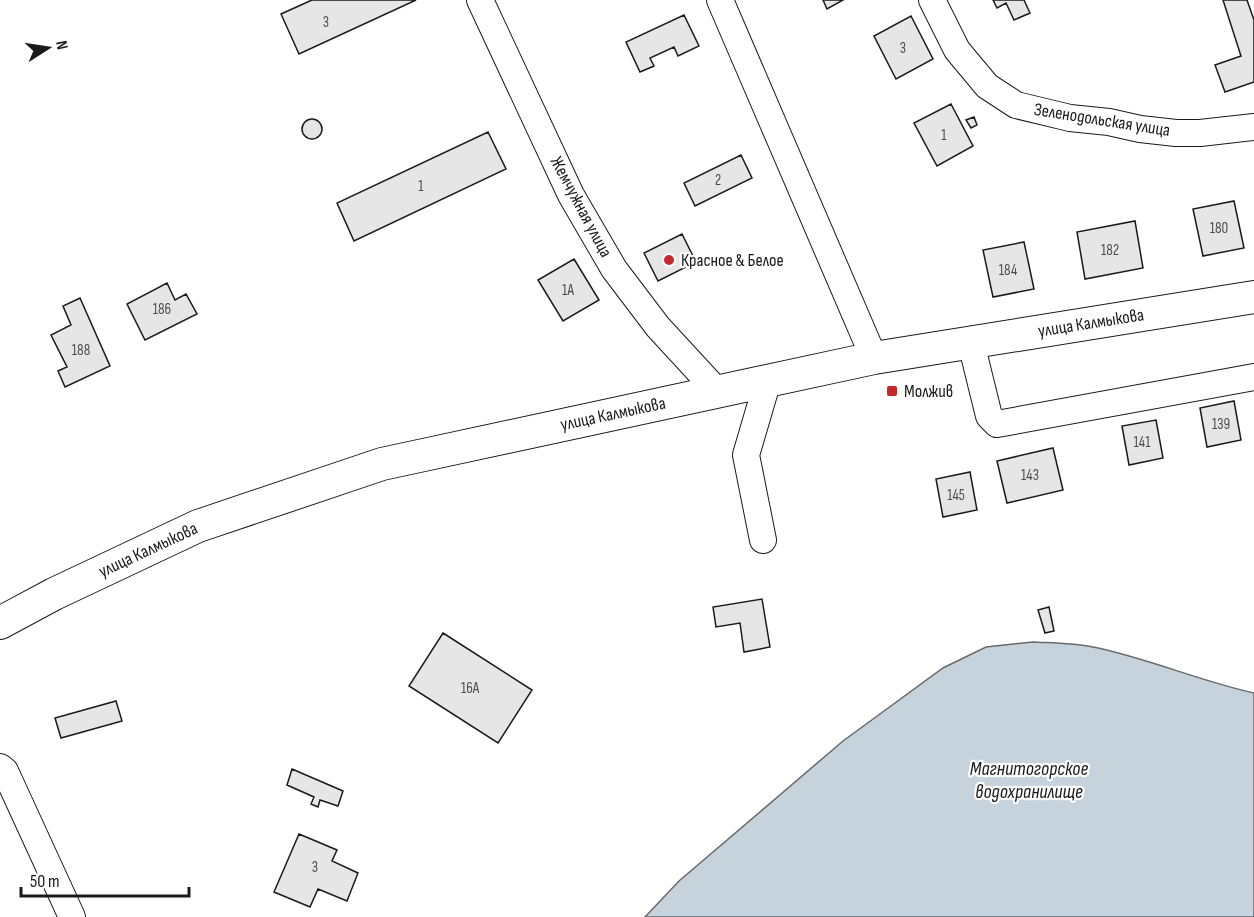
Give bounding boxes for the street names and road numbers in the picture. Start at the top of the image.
street label: Зеленодольская улица [1032,99,1172,141]
street label: Жемчужная улица [546,153,616,261]
street label: улица Калмыкова [1037,304,1145,342]
street label: улица Калмыкова [559,393,668,435]
street label: улица Калмыкова [95,518,201,582]

